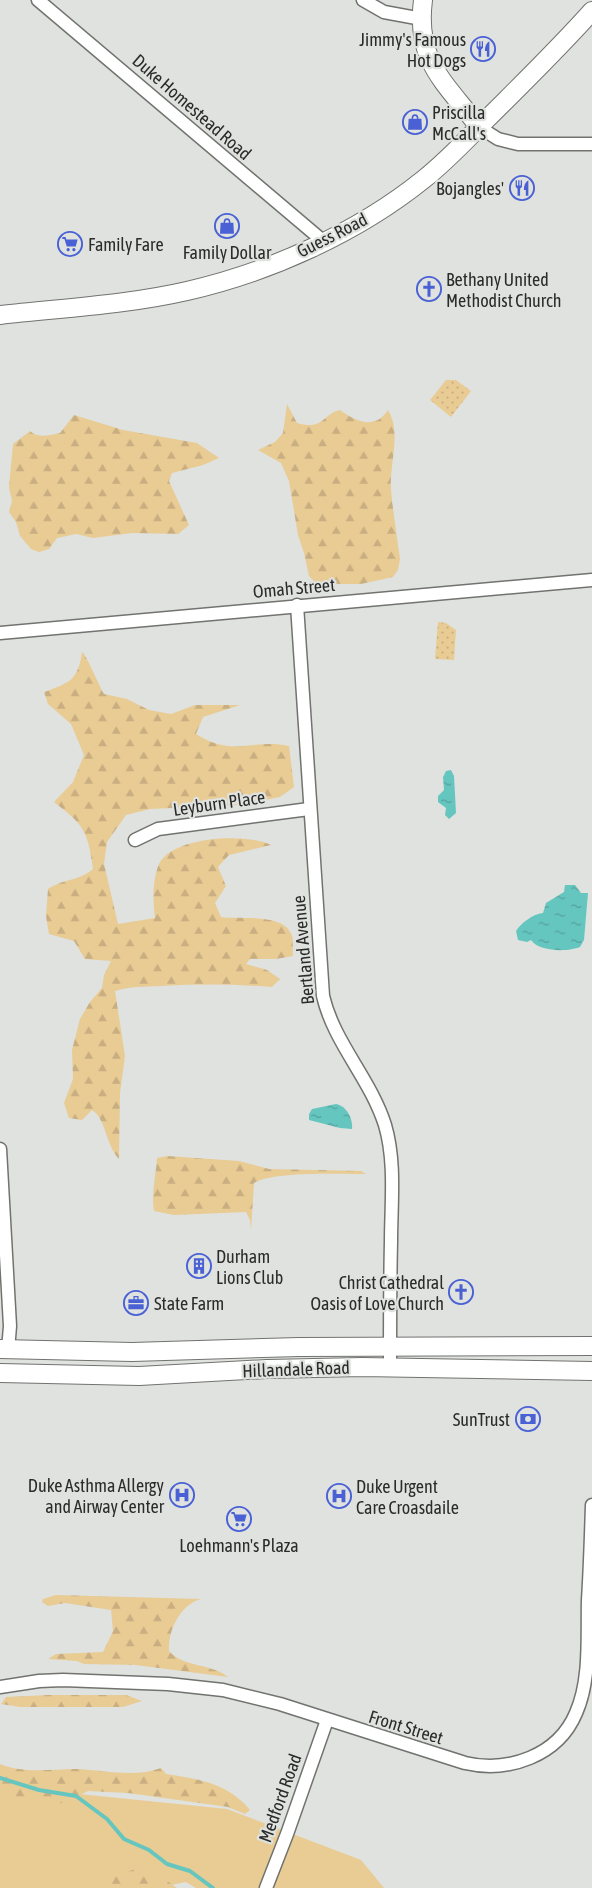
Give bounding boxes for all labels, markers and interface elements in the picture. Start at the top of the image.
place label: Jimmy's Famous Hot Dogs [359,29,466,71]
restaurant icon: Jimmy's Famous Hot Dogs [470,36,496,62]
street label: Duke Homestead Road [128,50,256,164]
place label: Priscilla McCall's [432,102,486,144]
shop icon: Priscilla McCall's [402,109,428,135]
restaurant icon: Bojangles' [509,175,535,201]
place label: Bojangles' [436,178,504,199]
street label: Guess Road [293,208,371,262]
shop icon: Family Dollar [214,213,240,239]
supermarket icon: Family Fare [57,231,83,257]
place label: Family Fare [88,234,164,255]
place label: Family Dollar [183,242,272,263]
place label: Bethany United Methodist Church [446,269,562,311]
church icon: Bethany United Methodist Church [416,276,442,302]
street label: Omah Street [252,574,336,602]
street label: Leyburn Place [172,786,266,820]
street label: Bertland Avenue [288,894,318,1006]
place label: Durham Lions Club [216,1246,283,1288]
building icon: Durham Lions Club [186,1253,212,1279]
place label: Christ Cathedral Oasis of Love Church [311,1272,444,1314]
church icon: Christ Cathedral Oasis of Love Church [448,1279,474,1305]
office icon: State Farm [123,1290,149,1316]
place label: State Farm [154,1293,224,1314]
street label: Hillandale Road [242,1357,350,1381]
bank icon: SunTrust [515,1406,541,1432]
place label: SunTrust [453,1409,510,1430]
place label: Duke Asthma Allergy and Airway Center [28,1475,165,1517]
place label: Duke Urgent Care Croasdaile [356,1476,459,1518]
hospital icon: Duke Asthma Allergy and Airway Center [169,1482,195,1508]
hospital icon: Duke Urgent Care Croasdaile [326,1483,352,1509]
supermarket icon: Loehmann's Plaza [226,1506,252,1532]
place label: Loehmann's Plaza [179,1535,299,1556]
street label: Front Street [366,1706,446,1748]
street label: Medford Road [254,1751,306,1845]

